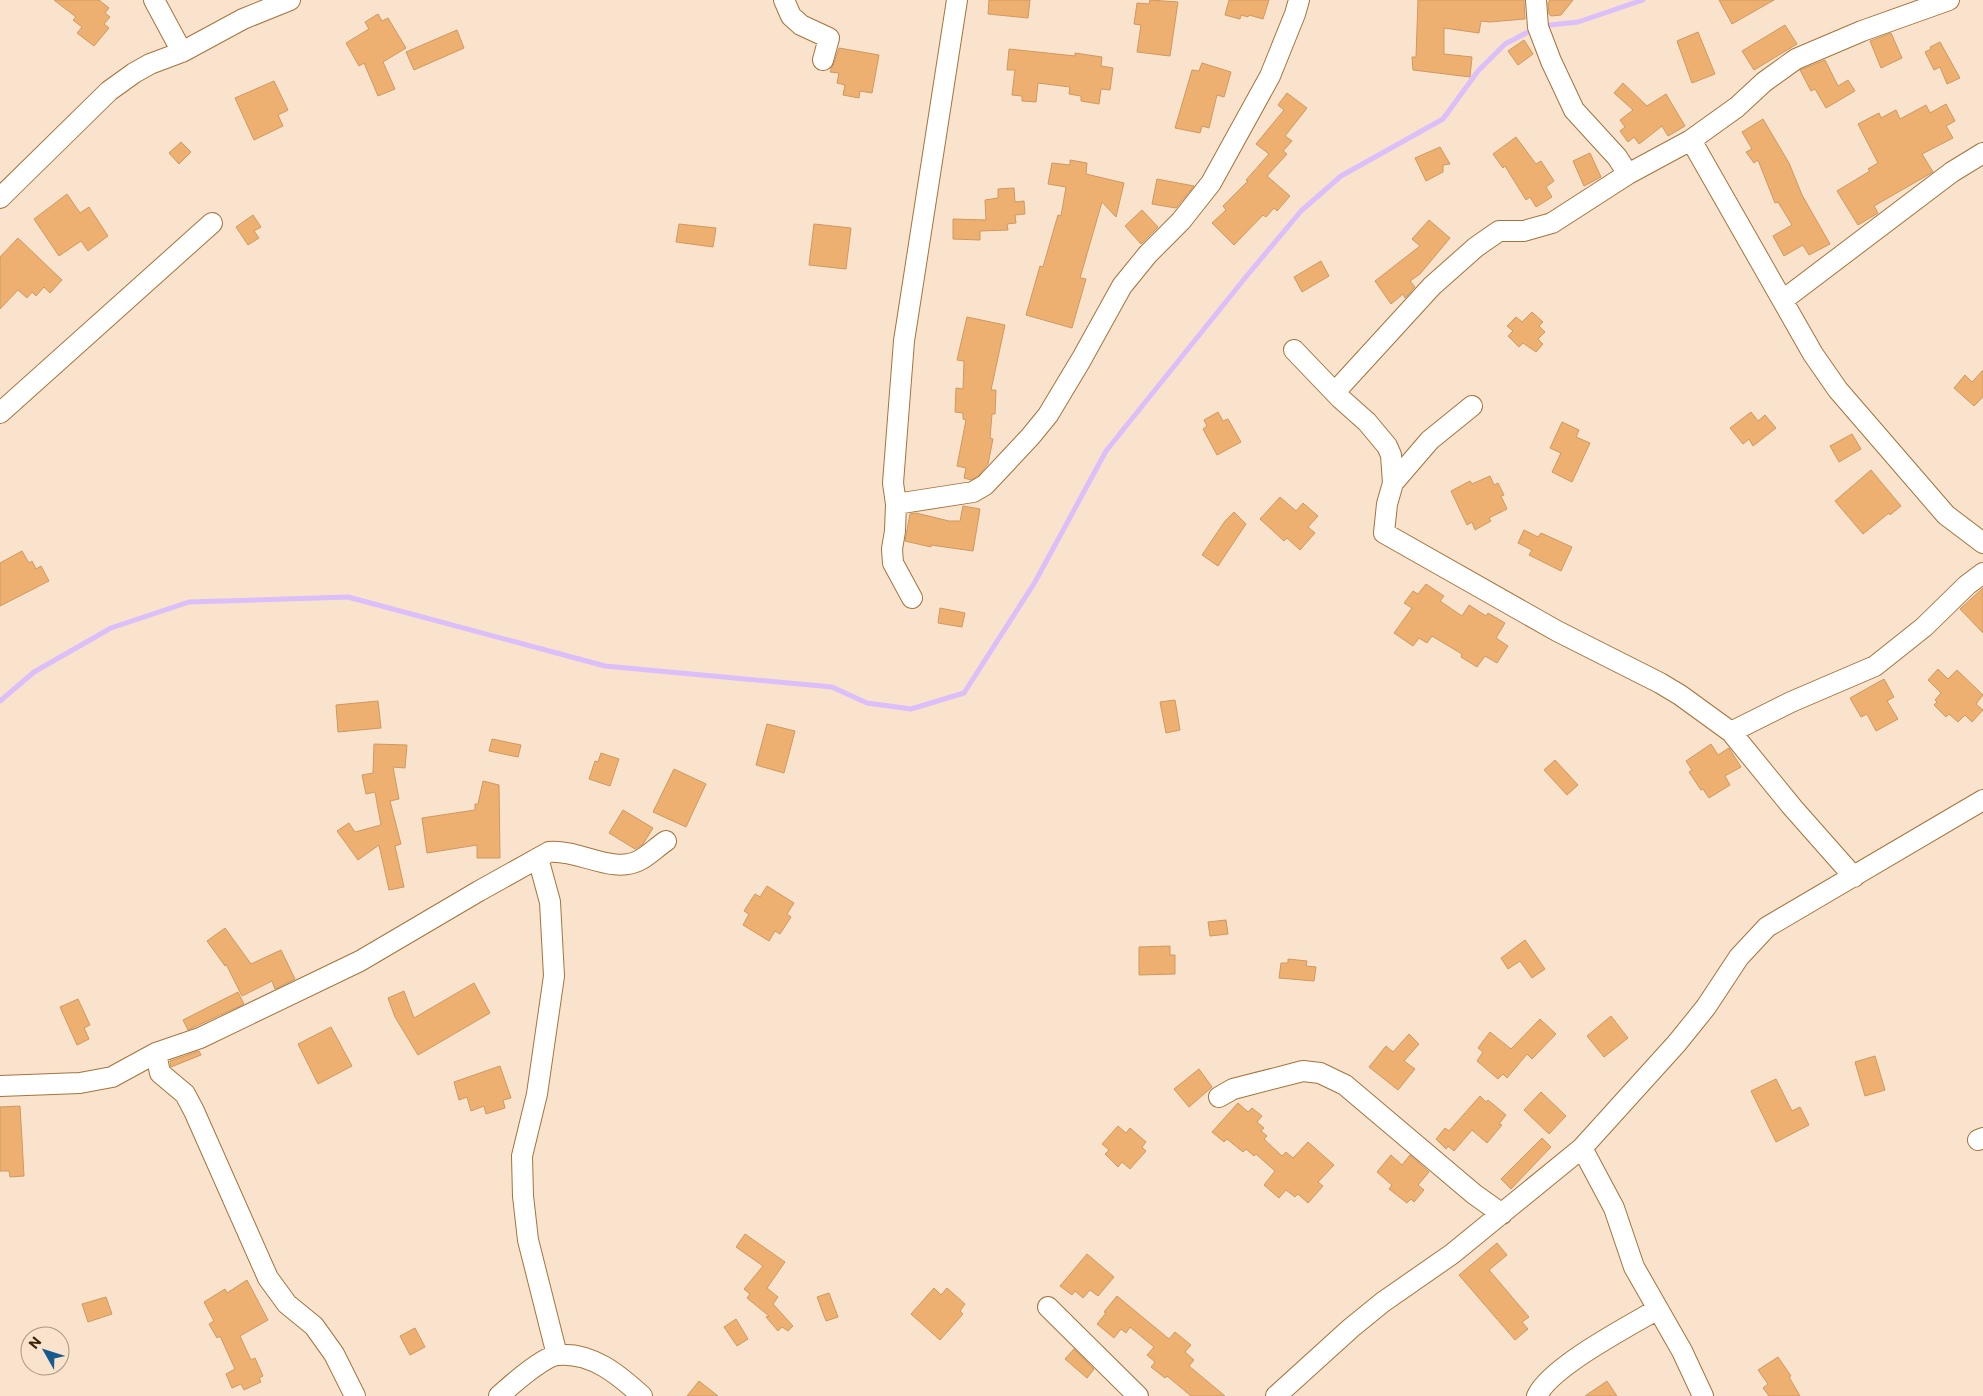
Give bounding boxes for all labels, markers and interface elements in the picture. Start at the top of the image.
north arrow [20,1326,70,1376]
text: N [25,1333,44,1352]

